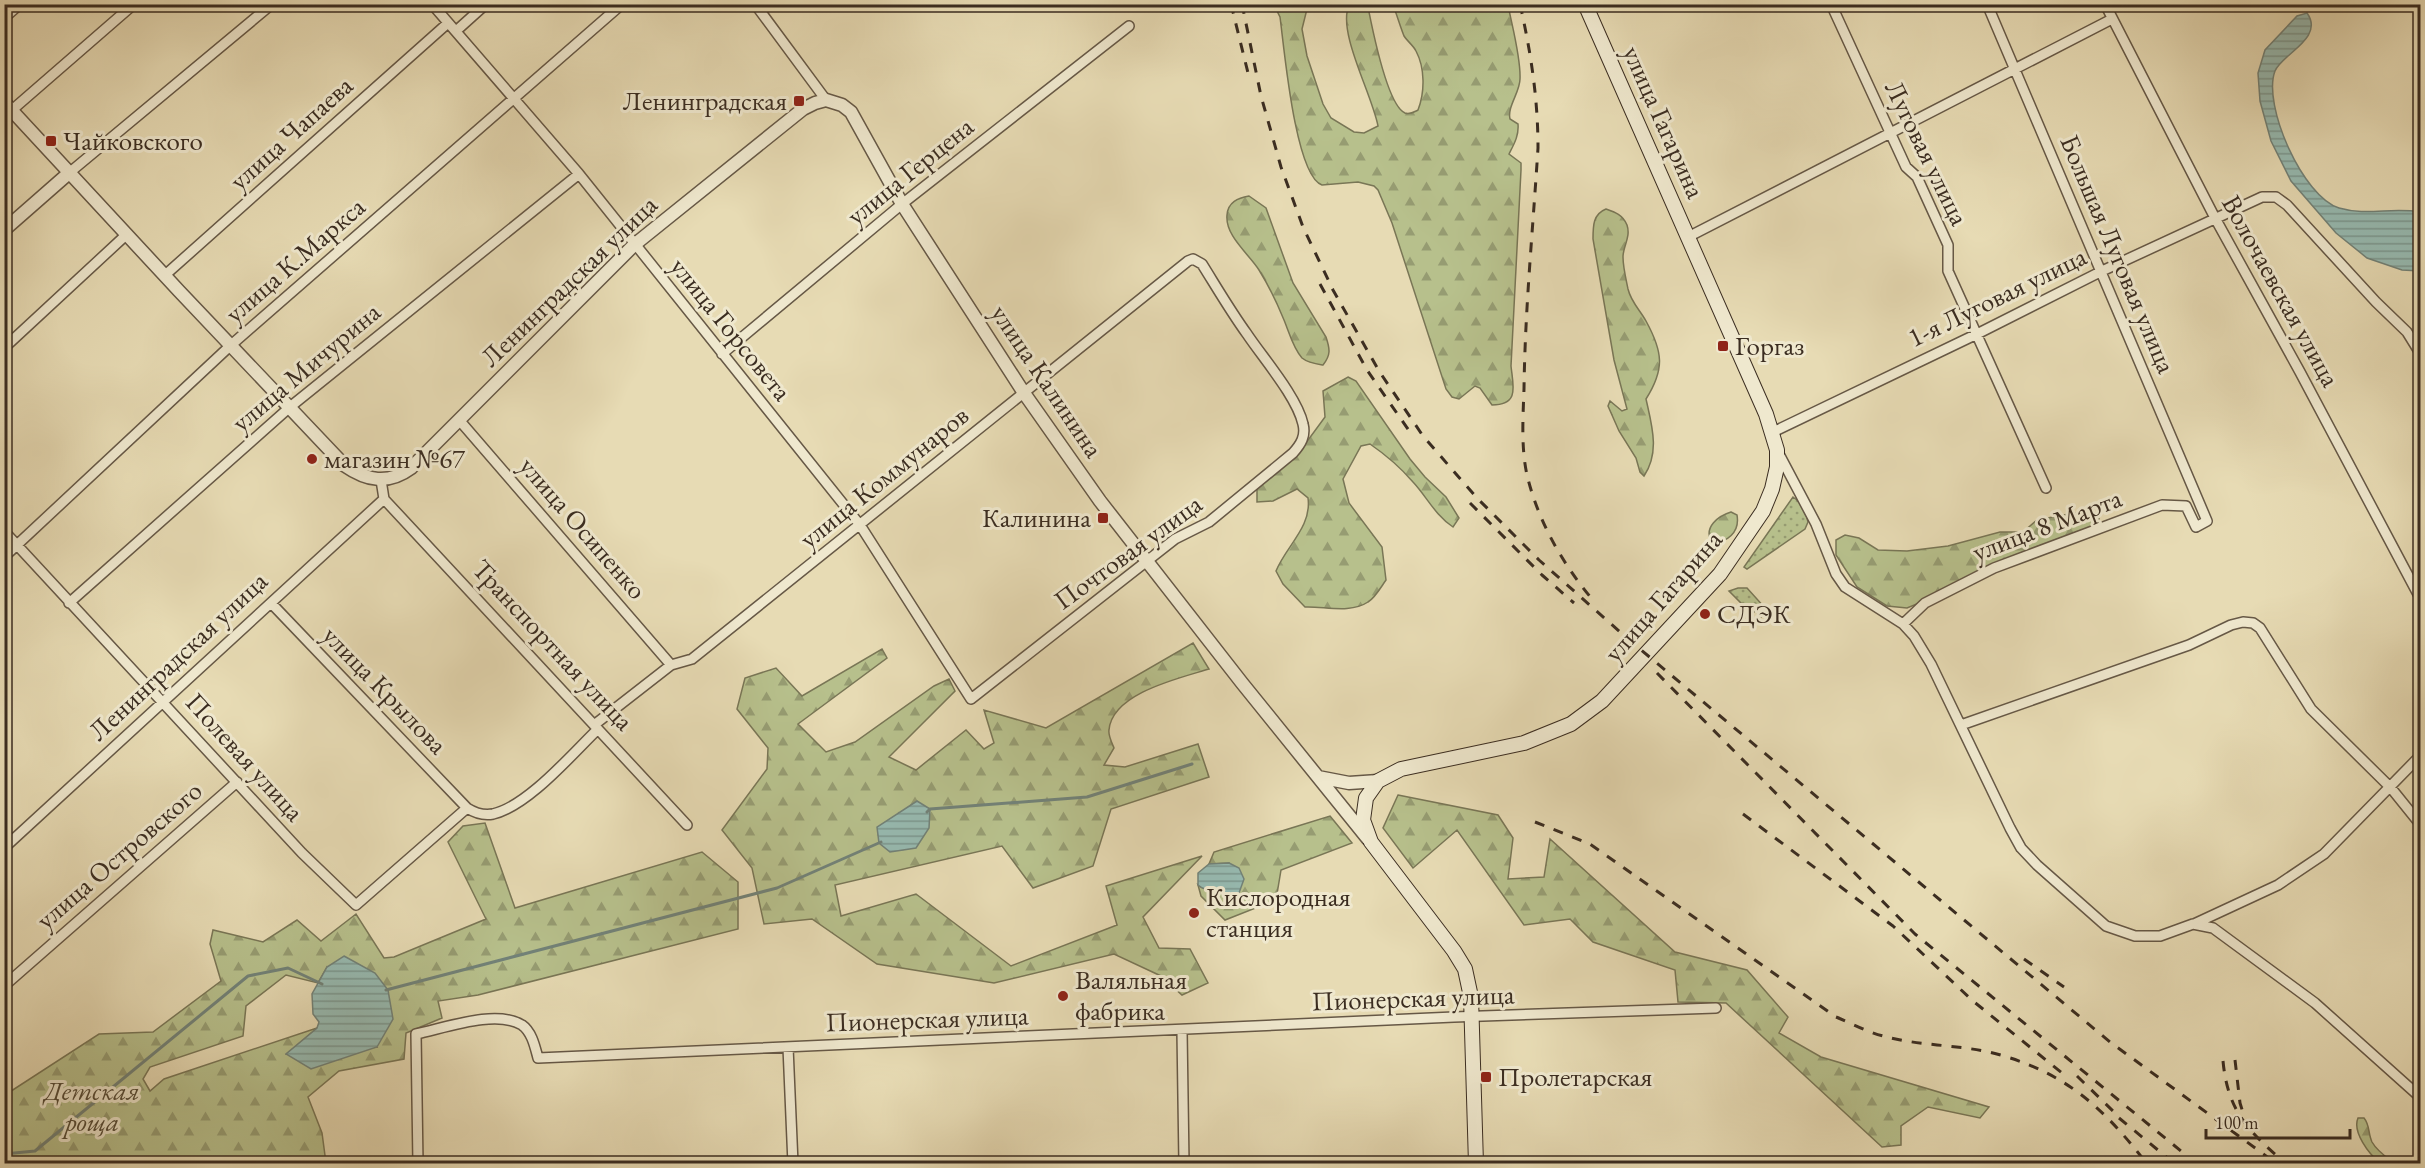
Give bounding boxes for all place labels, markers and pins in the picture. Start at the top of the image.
place label: Ленинградская [623,83,787,118]
marker: Ленинградская [792,94,806,108]
place label: Чайковского [63,123,203,158]
marker: Чайковского [44,134,58,148]
place label: Горгаз [1735,328,1804,363]
marker: Горгаз [1716,339,1730,353]
place label: магазин №67 [324,441,466,476]
marker: магазин №67 [305,452,319,466]
place label: Калинина [982,500,1091,535]
marker: Калинина [1096,511,1110,525]
place label: СДЭК [1717,596,1791,631]
marker: СДЭК [1698,607,1712,621]
place label: Кислородная станция [1206,879,1351,945]
marker: Кислородная станция [1187,906,1201,920]
place label: Валяльная фабрика [1075,962,1187,1028]
marker: Валяльная фабрика [1056,989,1070,1003]
place label: Пролетарская [1498,1059,1652,1094]
marker: Пролетарская [1479,1070,1493,1084]

